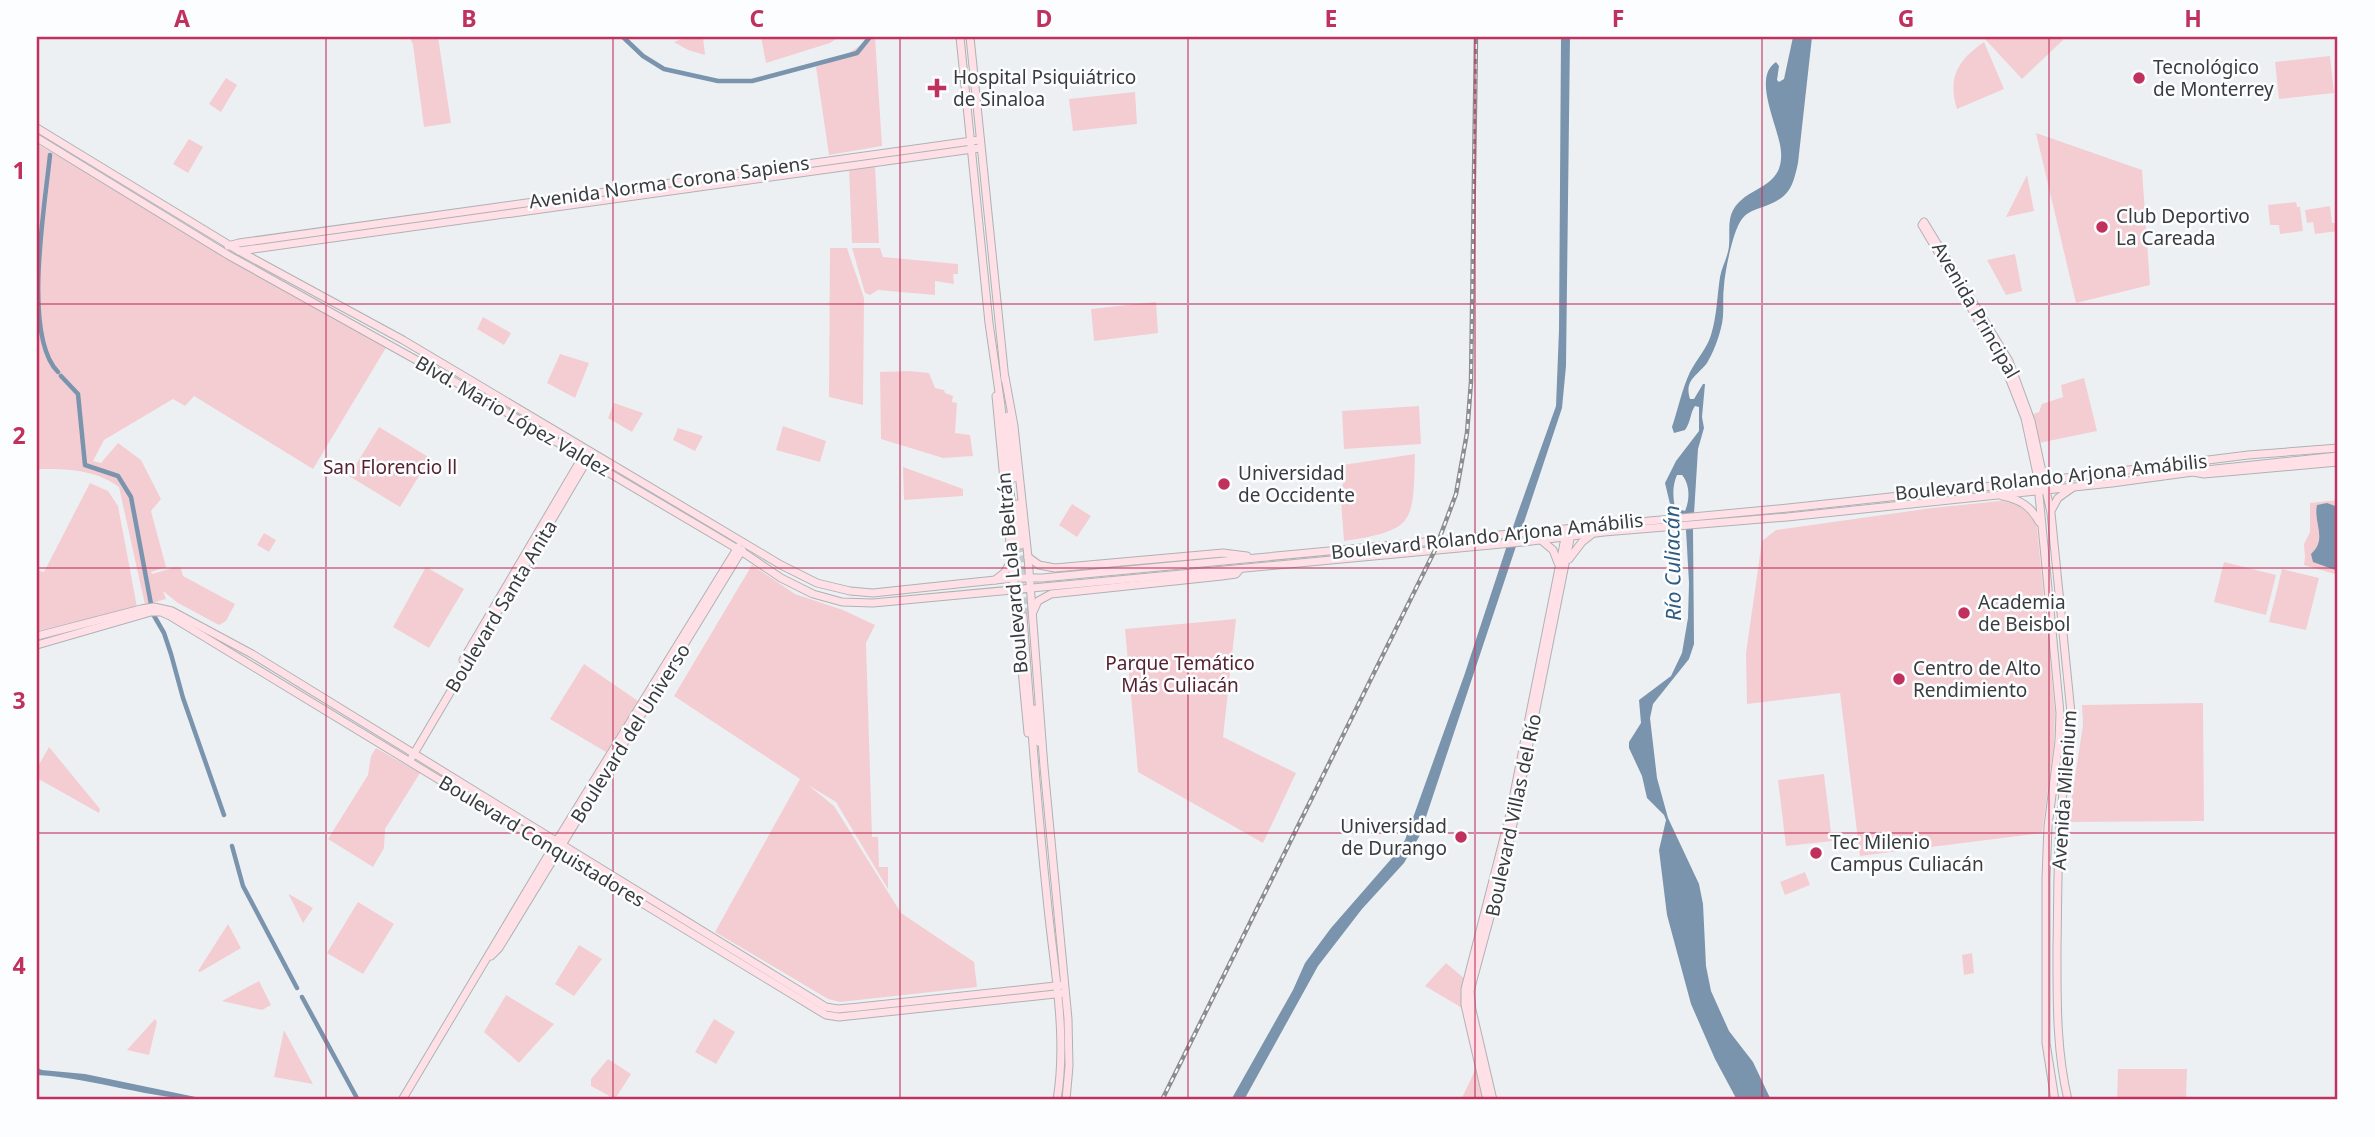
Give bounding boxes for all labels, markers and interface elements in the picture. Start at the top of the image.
text: A [174,2,190,34]
text: B [461,2,477,34]
text: C [750,2,765,34]
text: D [1036,2,1052,34]
text: E [1325,2,1337,34]
text: F [1612,2,1624,34]
text: G [1898,2,1914,34]
text: H [2184,2,2202,34]
place label: Tecnológico de Monterrey [2153,54,2274,102]
place label: Hospital Psiquiátrico de Sinaloa [953,64,1136,112]
marker: Tecnológico de Monterrey [2131,70,2147,86]
marker: Hospital Psiquiátrico de Sinaloa [927,78,947,98]
street label: Avenida Norma Corona Sapiens [527,149,811,215]
text: 1 [12,154,26,186]
place label: Club Deportivo La Careada [2116,203,2250,251]
marker: Club Deportivo La Careada [2094,219,2110,235]
street label: Avenida Principal [1926,237,2026,383]
street label: Blvd. Mario López Valdez [411,350,615,483]
text: 2 [12,419,26,451]
street label: Boulevard Rolando Arjona Amábilis [1894,448,2208,506]
park label: San Florencio ll [323,454,457,480]
place label: Universidad de Occidente [1238,460,1355,508]
street label: Boulevard Lola Beltrán [990,471,1034,675]
marker: Universidad de Occidente [1216,476,1232,492]
water label: Río Culiacán [1657,505,1687,621]
street label: Boulevard Rolando Arjona Amábilis [1330,507,1644,565]
street label: Boulevard Santa Anita [439,515,563,697]
place label: Academia de Beisbol [1978,589,2071,637]
marker: Academia de Beisbol [1956,605,1972,621]
street label: Boulevard del Universo [564,638,696,828]
park label: Parque Temático Más Culiacán [1105,650,1255,698]
place label: Centro de Alto Rendimiento [1913,655,2041,703]
marker: Centro de Alto Rendimiento [1891,671,1907,687]
text: 3 [12,684,26,716]
street label: Avenida Milenium [2045,709,2083,871]
street label: Boulevard Villas del Río [1479,711,1547,919]
street label: Boulevard Conquistadores [434,769,650,913]
place label: Universidad de Durango [1340,813,1447,861]
marker: Universidad de Durango [1453,829,1469,845]
place label: Tec Milenio Campus Culiacán [1830,829,1984,877]
marker: Tec Milenio Campus Culiacán [1808,845,1824,861]
text: 4 [12,949,26,981]

